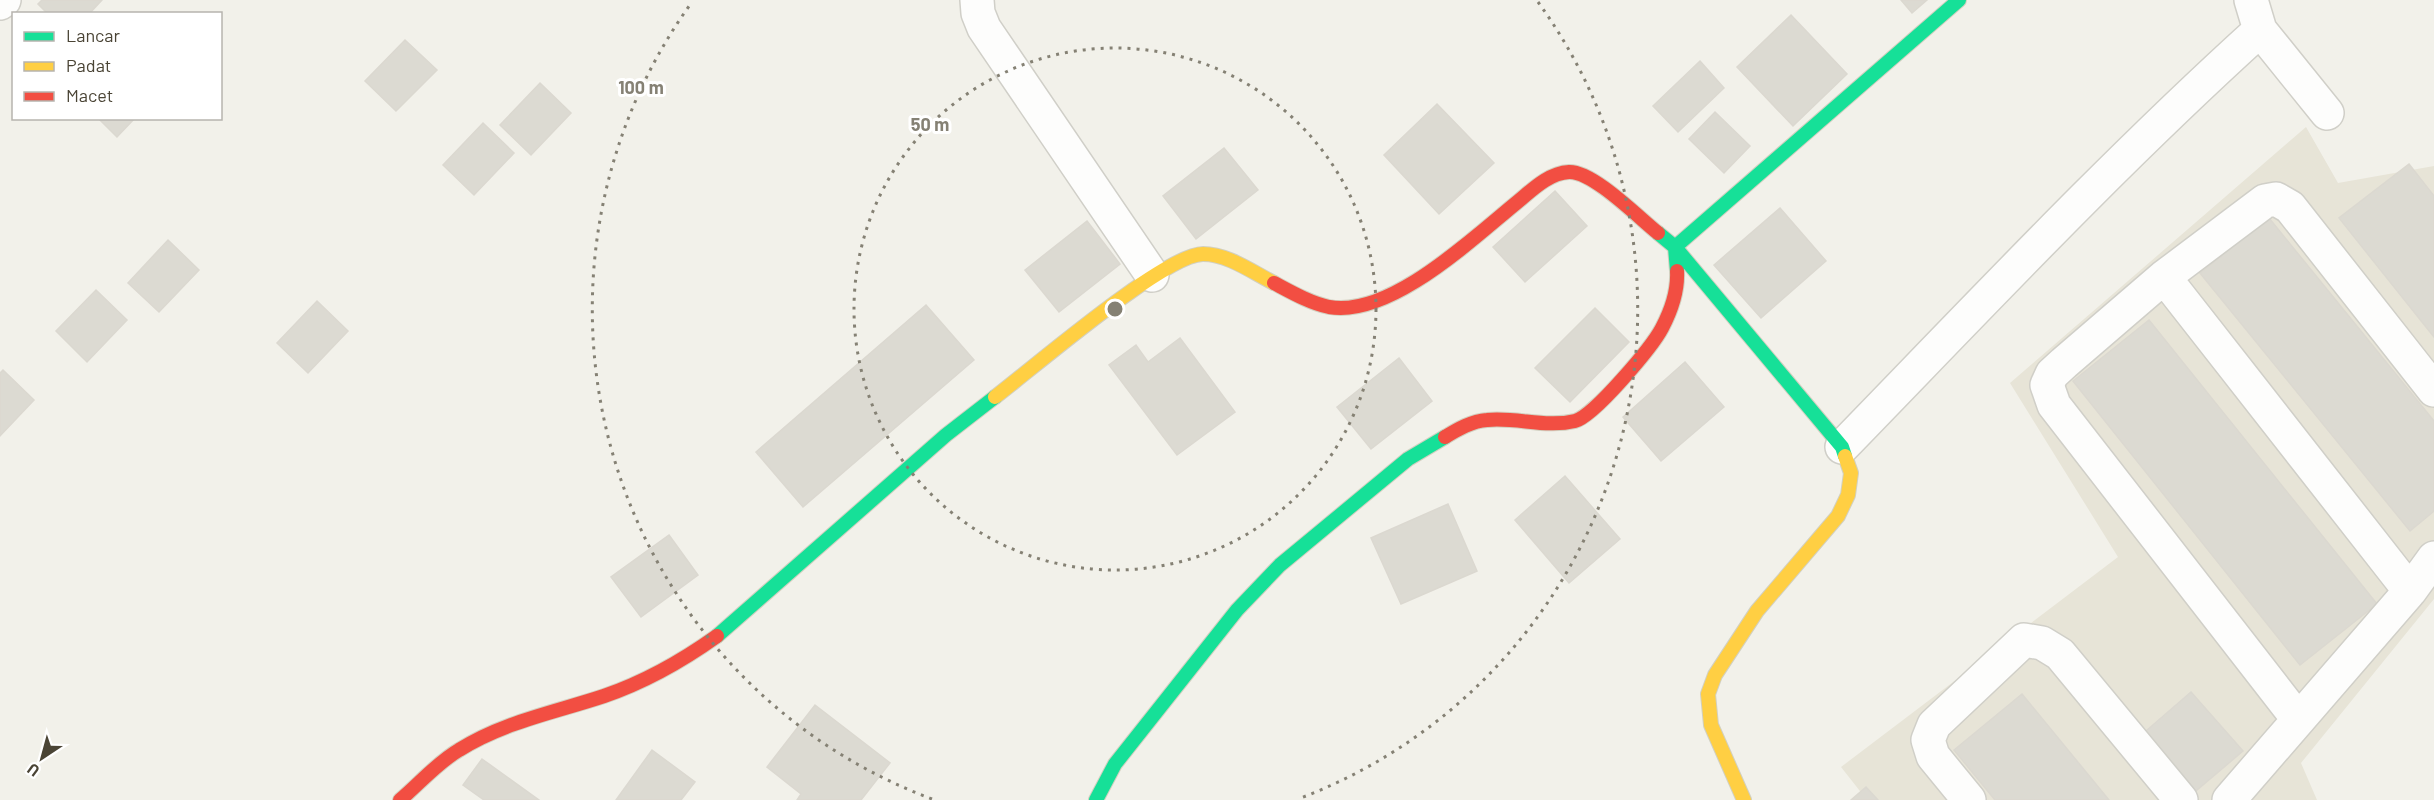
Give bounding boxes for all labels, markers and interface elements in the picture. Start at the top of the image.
legend [12,12,222,120]
text: Lancar [66,24,121,46]
text: Padat [66,54,111,76]
text: 100 m [618,76,664,98]
text: Macet [66,84,113,106]
text: 50 m [911,113,949,135]
centre of rings [1105,299,1125,319]
north arrow [12,728,72,788]
text: U [23,760,43,781]

